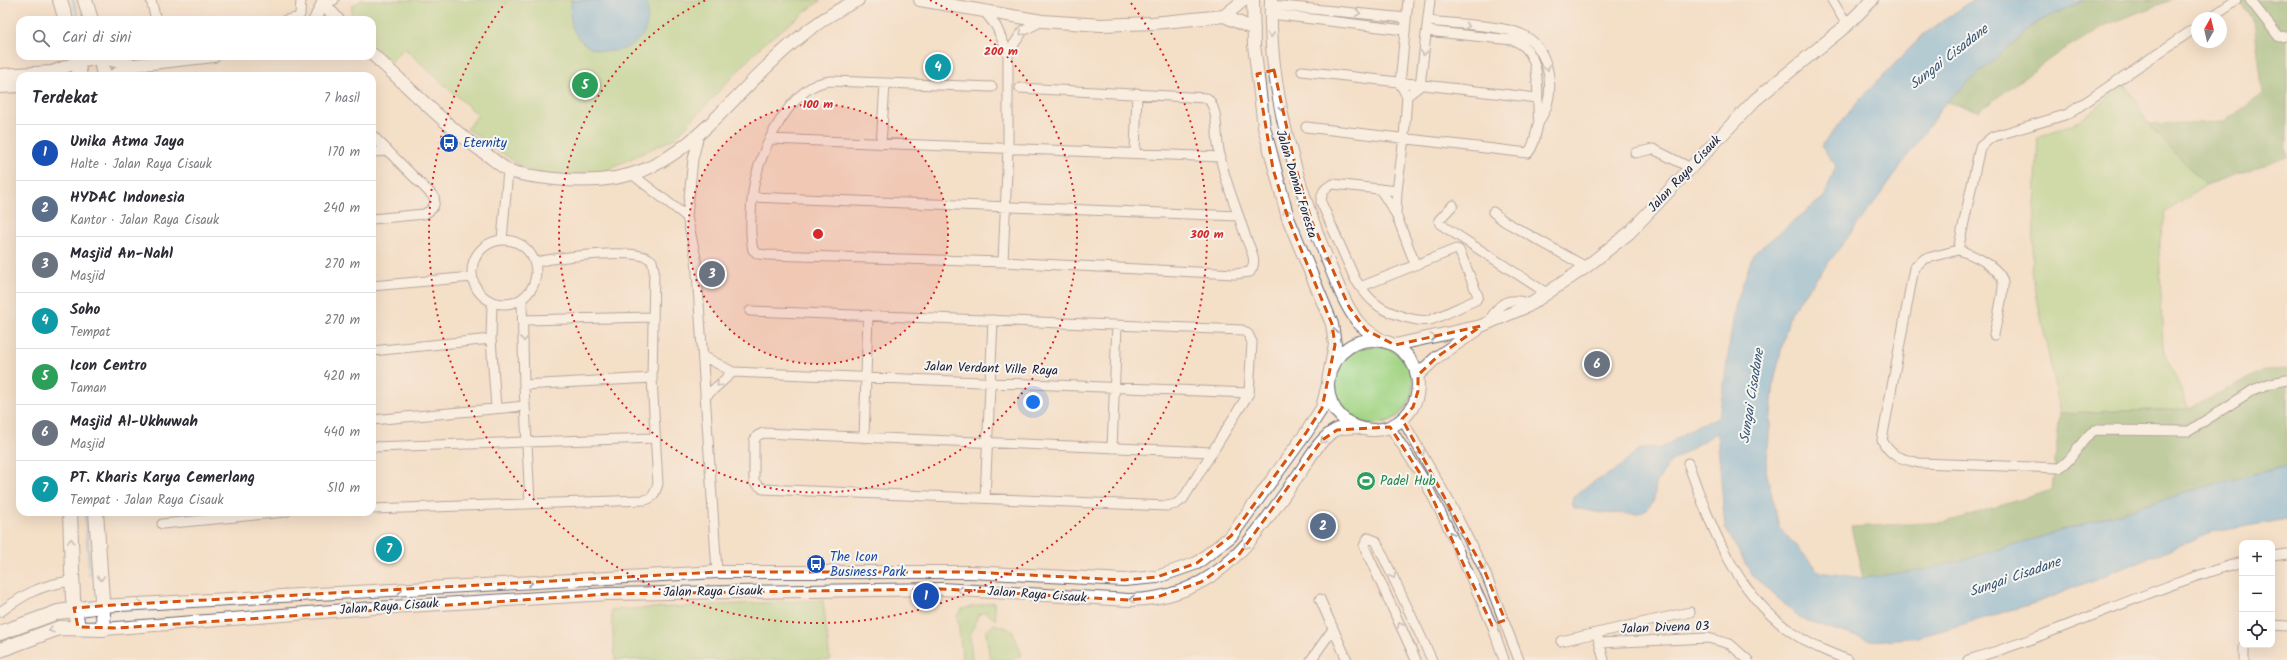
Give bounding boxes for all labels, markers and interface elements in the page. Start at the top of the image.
one-way arrow [1355,8,1361,17]
north arrow [2191,12,2227,48]
search box [16,16,376,60]
water label: Sungai Cisadane [1905,18,1995,95]
one-way arrow [1464,21,1470,30]
text: Cari di sini [62,26,131,50]
icon: search [30,27,52,49]
one-way arrow [1019,28,1027,36]
one-way arrow [1267,32,1276,38]
text: 200 m [984,42,1018,61]
one-way arrow [1420,50,1429,56]
pin: 4 [925,52,951,82]
one-way arrow [1542,65,1551,72]
pin: 5 [572,70,598,100]
text: Terdekat [32,85,98,112]
text: 7 hasil [324,88,360,109]
text: 100 m [803,95,833,114]
one-way arrow [1277,105,1286,112]
street label: Jalan Damai Foresta [1270,127,1322,241]
text: Unika Atma Jaya [70,130,184,154]
street label: Jalan Raya Cisauk [1643,130,1727,218]
bus stop icon: Eternity [438,132,460,154]
place label: Eternity [463,133,508,154]
text: 1 [43,142,47,163]
text: 170 m [328,142,360,163]
text: Halte · Jalan Raya Cisauk [70,154,212,175]
text: HYDAC Indonesia [70,186,185,210]
text: 2 [41,198,49,219]
text: 240 m [323,198,360,219]
one-way arrow [1282,207,1291,214]
text: Kantor · Jalan Raya Cisauk [70,210,219,231]
text: 300 m [1189,225,1224,244]
centre of rings [811,227,825,241]
text: Masjid An-Nahl [70,242,173,266]
text: 3 [41,254,49,275]
text: 270 m [324,254,360,275]
one-way arrow [1323,256,1331,263]
pin: 3 [699,259,725,289]
text: Masjid [70,266,105,287]
text: Soho [70,298,100,322]
text: 4 [41,310,49,331]
text: 270 m [324,310,360,331]
text: Tempat [70,322,111,343]
one-way arrow [1330,328,1339,335]
one-way arrow [1430,334,1437,342]
one-way arrow [520,336,528,342]
water label: Sungai Cisadane [1734,346,1771,445]
pin: 6 [1584,349,1610,379]
text: Icon Centro [70,354,147,378]
street label: Jalan Verdant Ville Raya [924,356,1058,382]
text: 5 [42,366,48,387]
text: 420 m [323,366,360,387]
text: Taman [70,378,106,399]
one-way arrow [716,380,723,387]
your location [1023,392,1043,412]
text: Masjid Al-Ukhuwah [70,410,198,434]
text: 6 [41,422,49,443]
text: 440 m [324,422,360,443]
text: Masjid [70,434,105,455]
one-way arrow [1320,437,1328,444]
one-way arrow [1417,449,1424,456]
text: PT. Kharis Karya Cemerlang [70,466,255,490]
sports icon: Padel Hub [1355,470,1377,492]
place label: Padel Hub [1380,471,1436,492]
text: 7 [42,478,48,499]
text: 510 m [327,478,360,499]
text: Tempat · Jalan Raya Cisauk [70,490,224,511]
pin: 2 [1310,511,1336,541]
one-way arrow [1448,531,1456,538]
pin: 7 [376,534,402,564]
one-way arrow [67,538,76,544]
map controls [2239,540,2275,648]
button: + [2239,540,2275,576]
one-way arrow [1244,541,1251,549]
place label: The Icon Business Park [830,547,907,583]
water label: Sungai Cisadane [1966,551,2065,603]
bus stop icon: The Icon Business Park [805,553,827,575]
one-way arrow [1478,563,1486,571]
one-way arrow [1388,571,1396,579]
one-way arrow [96,575,105,581]
button: − [2239,576,2275,612]
one-way arrow [527,578,533,587]
street label: Jalan Raya Cisauk [663,581,764,603]
pin: 1 [913,581,939,611]
street label: Jalan Raya Cisauk [987,581,1088,609]
one-way arrow [397,585,403,594]
one-way arrow [957,586,963,594]
one-way arrow [267,593,273,601]
street label: Jalan Raya Cisauk [339,593,440,621]
one-way arrow [1129,595,1135,604]
one-way arrow [137,599,143,608]
button: locate [2239,612,2275,648]
street label: Jalan Divena 03 [1620,616,1710,640]
one-way arrow [1397,621,1405,629]
one-way arrow [48,626,55,634]

